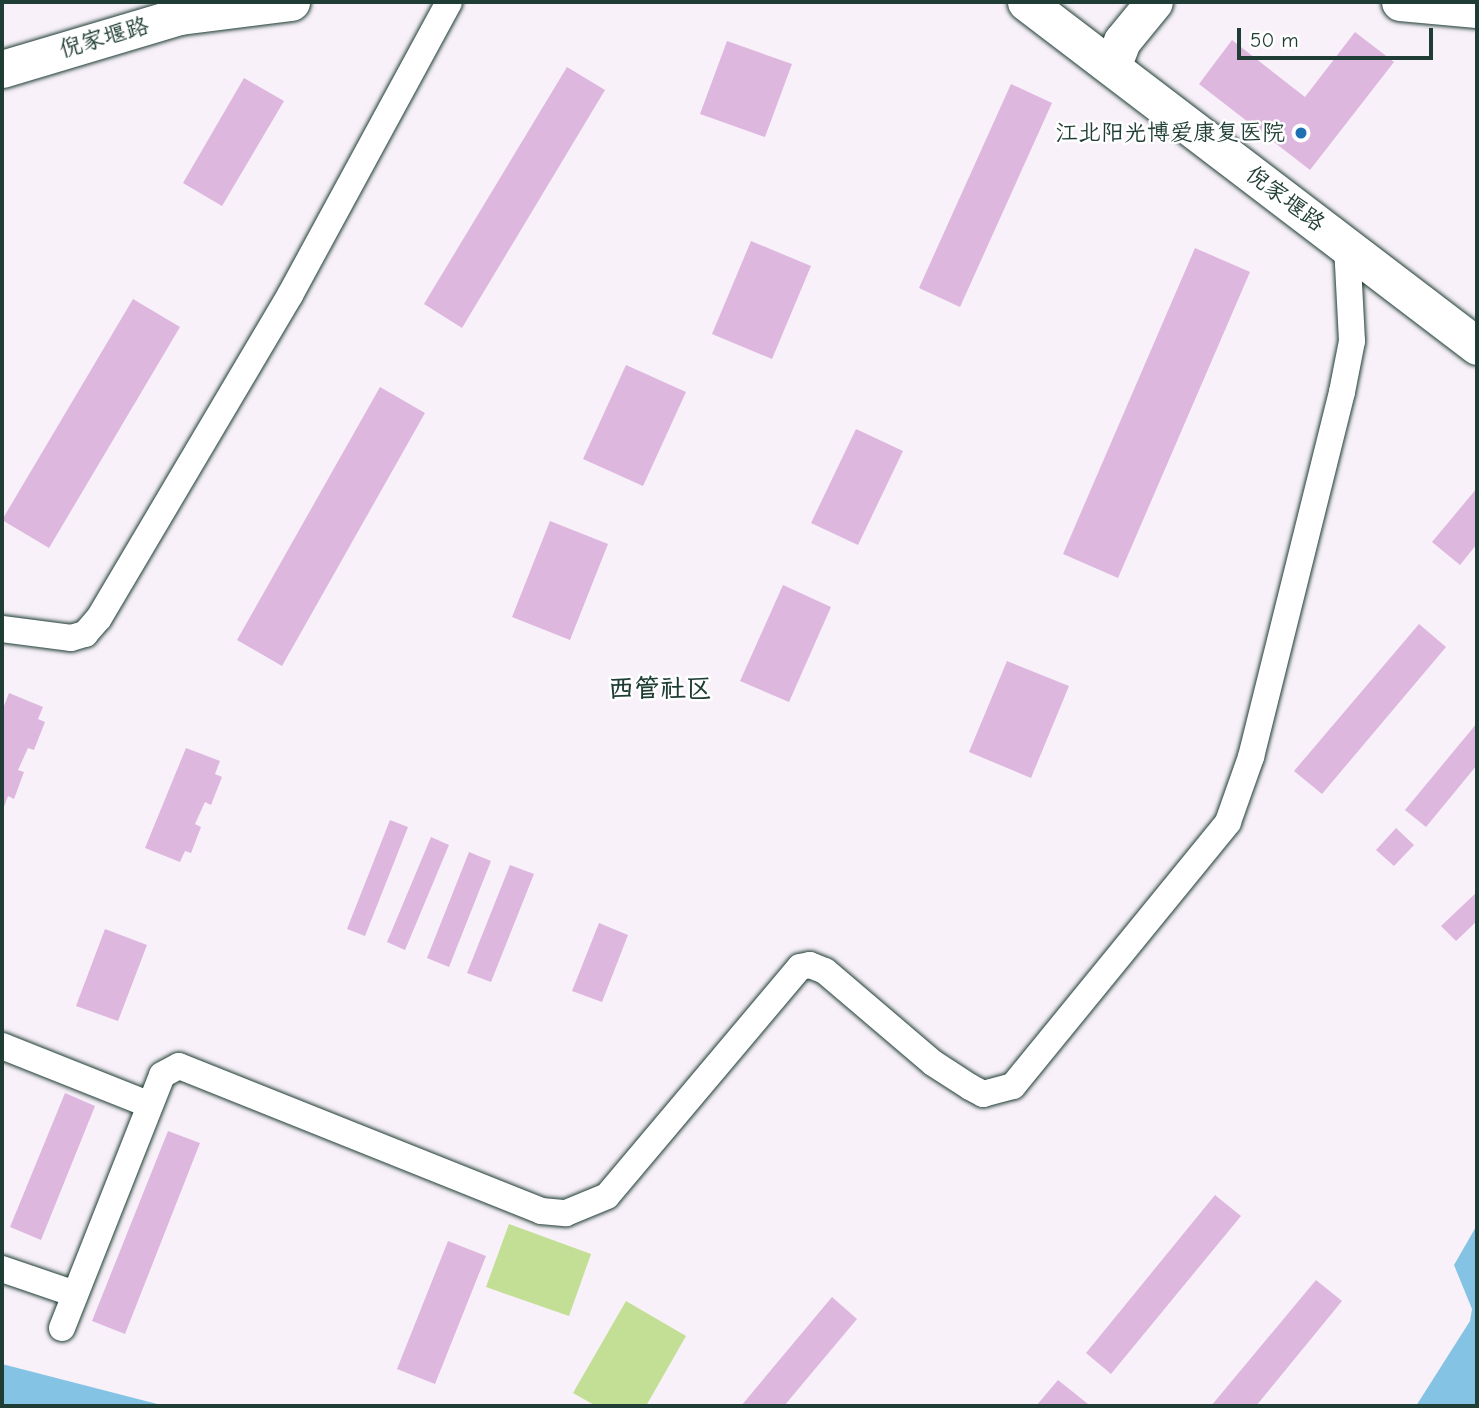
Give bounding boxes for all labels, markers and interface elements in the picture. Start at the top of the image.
street label: 倪家堰路 [56,12,152,64]
scale bar [1241,14,1437,58]
text: 50 m [1250,28,1299,52]
place label: 江北阳光博爱康复医院 [1055,119,1285,147]
marker: 江北阳光博爱康复医院 [1291,123,1311,143]
street label: 倪家堰路 [1240,160,1330,238]
district label: 西管社区 [608,674,712,706]

